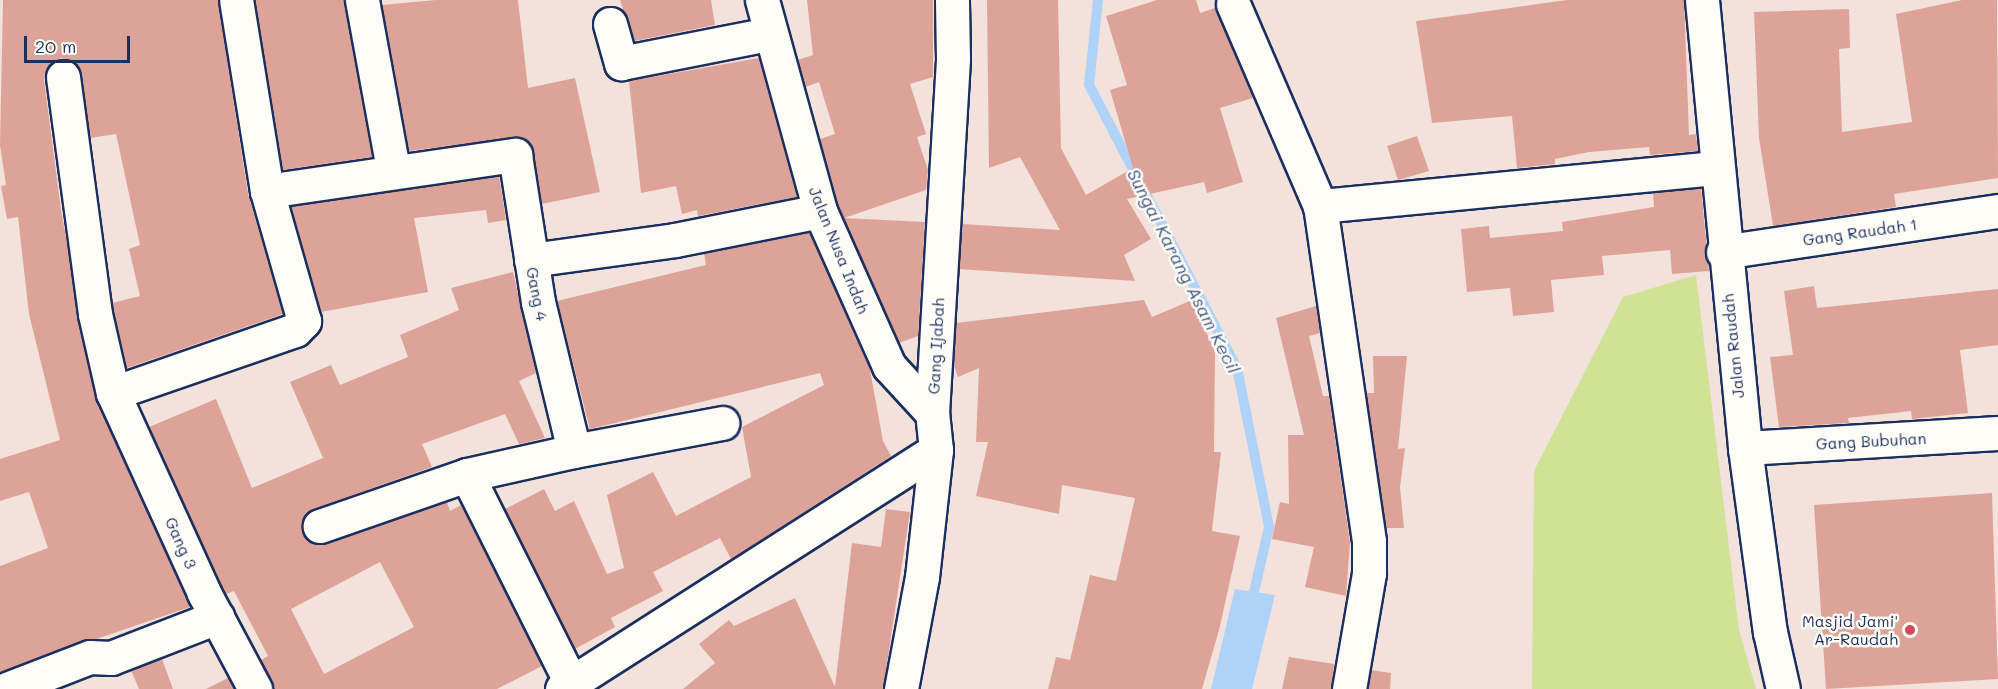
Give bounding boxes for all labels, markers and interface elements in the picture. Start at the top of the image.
scale bar [27,24,134,62]
text: 20 m [35,34,76,58]
water label: Sungai Karang Asam Kecil [1123,165,1245,377]
street label: Jalan Nusa Indah [805,184,873,316]
street label: Gang Raudah 1 [1801,214,1919,250]
street label: Gang 4 [522,265,552,323]
street label: Jalan Raudah [1718,293,1748,399]
street label: Gang Ijabah [924,297,948,395]
street label: Gang Bubuhan [1815,429,1927,453]
street label: Gang 3 [161,514,201,572]
place label: Masjid Jami' Ar-Raudah [1802,611,1898,649]
marker: Masjid Jami' Ar-Raudah [1903,623,1917,637]

